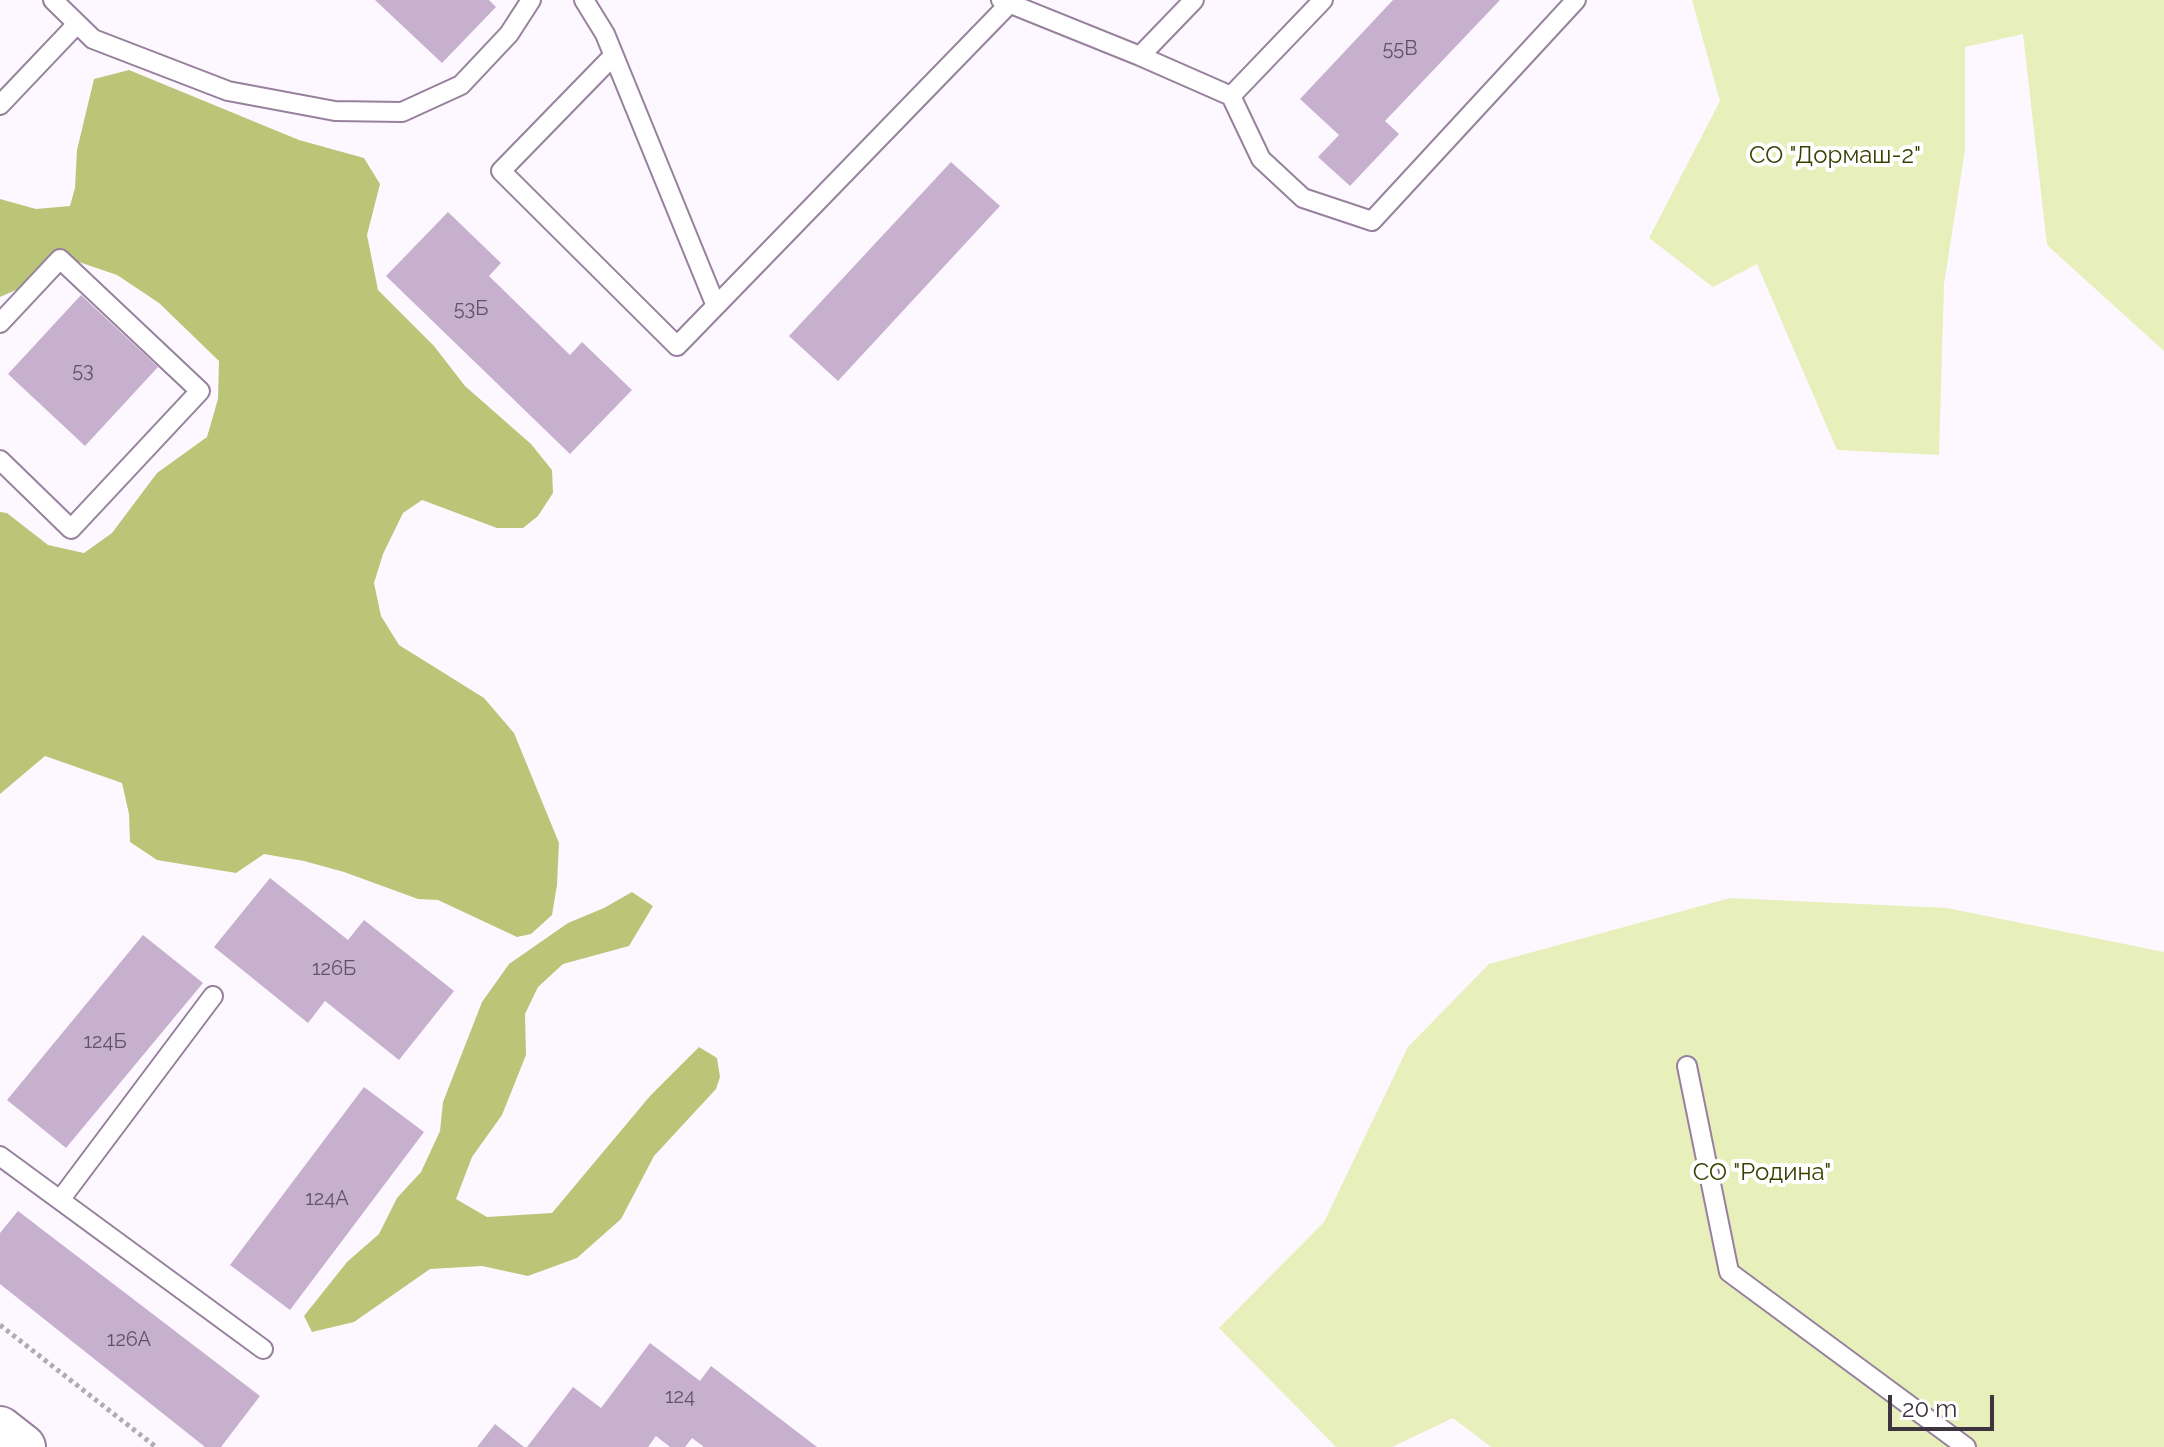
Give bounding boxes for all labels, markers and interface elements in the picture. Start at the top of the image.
house number: 55В [1382,37,1418,61]
park label: СО "Дормаш-2" [1749,142,1921,170]
house number: 53Б [454,297,488,321]
house number: 53 [72,359,94,383]
house number: 126Б [312,957,356,981]
house number: 124Б [84,1030,126,1054]
park label: СО "Родина" [1693,1159,1831,1187]
house number: 124А [305,1187,349,1211]
house number: 126А [107,1328,151,1352]
scale bar [1892,1379,1998,1429]
house number: 124 [665,1385,695,1409]
text: 20 m [1902,1394,1957,1423]

